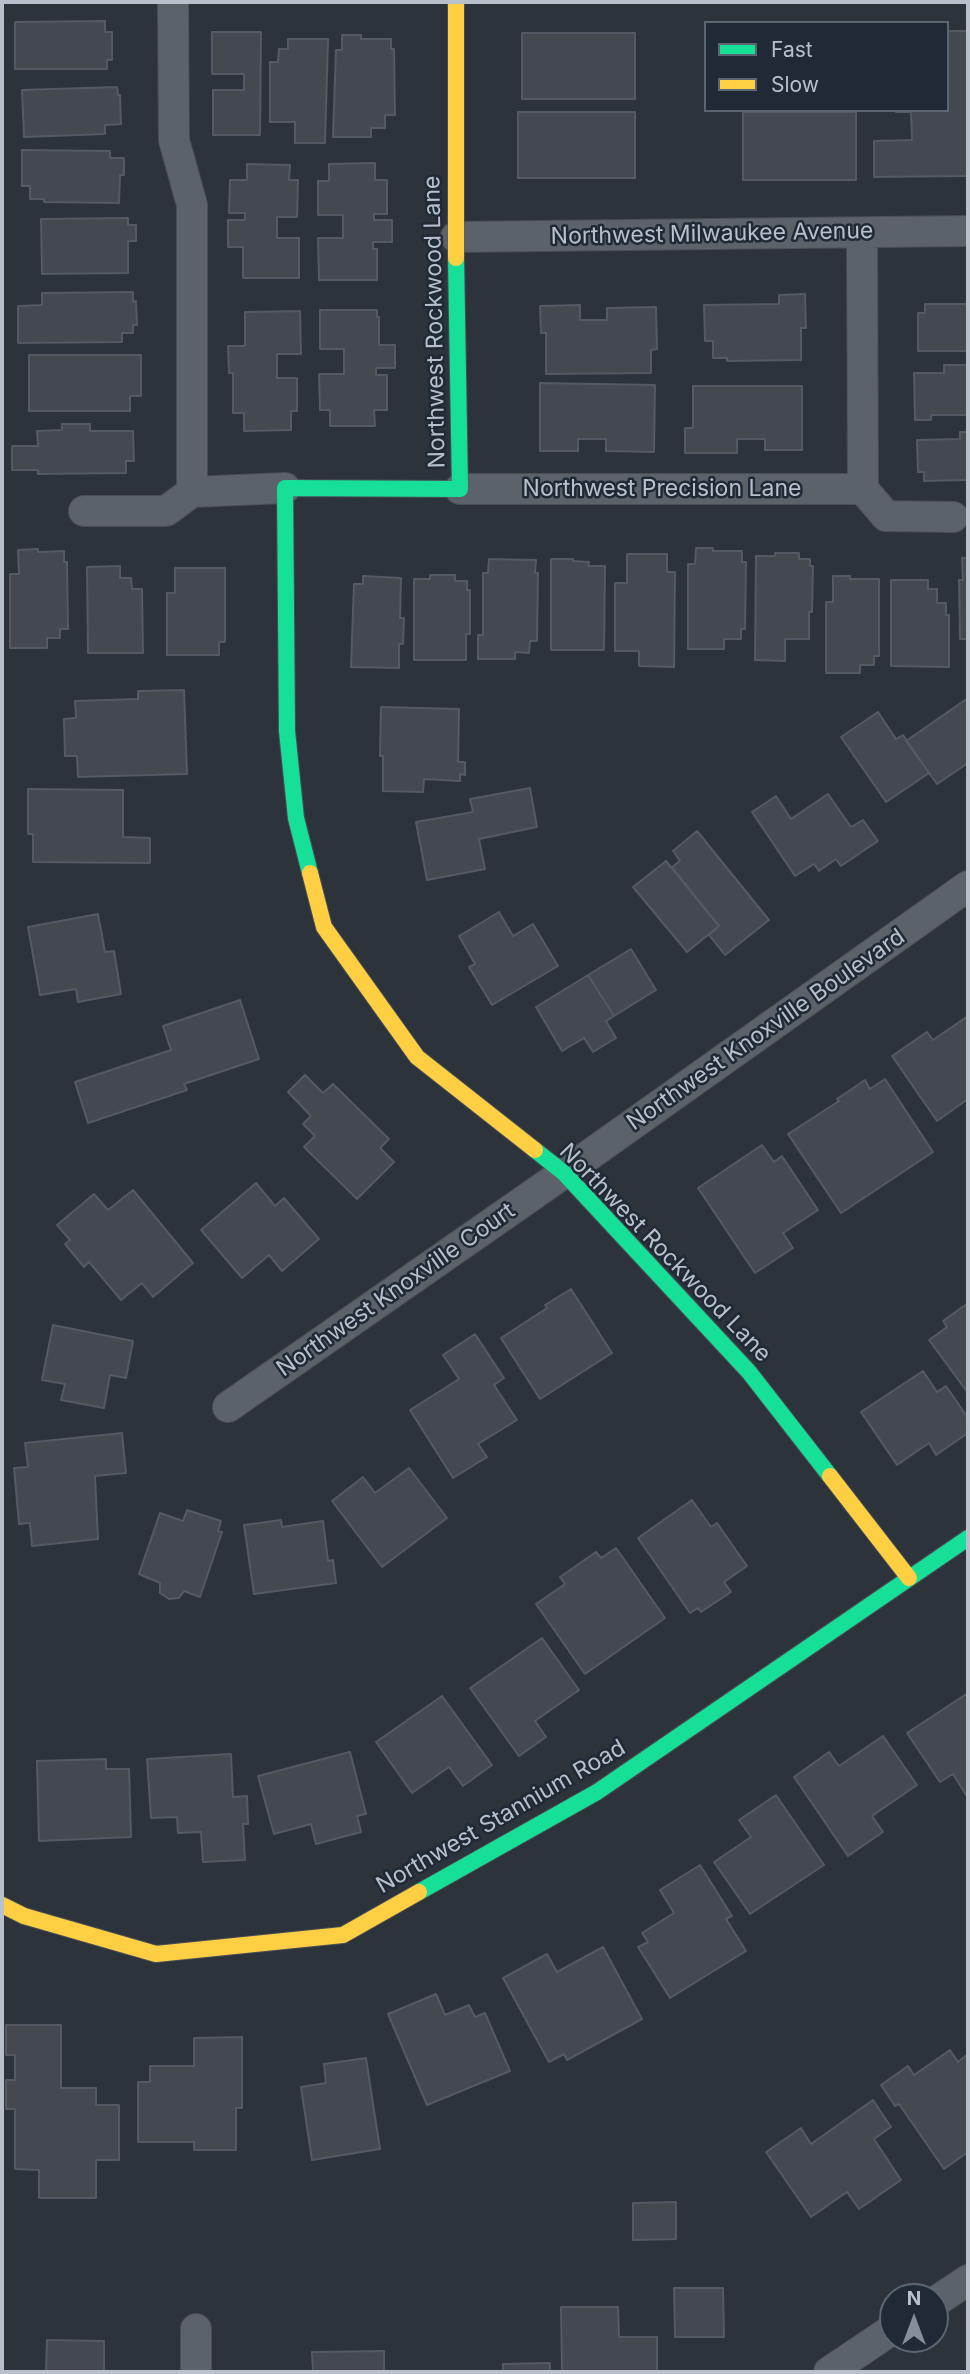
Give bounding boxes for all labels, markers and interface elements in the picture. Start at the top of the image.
legend [704,21,949,112]
text: Fast [771,37,813,62]
text: Slow [771,72,819,97]
street label: Northwest Rockwood Lane [419,175,451,469]
street label: Northwest Milwaukee Avenue [550,217,874,251]
street label: Northwest Precision Lane [523,475,801,503]
street label: Northwest Knoxville Boulevard [622,923,910,1137]
street label: Northwest Rockwood Lane [553,1138,777,1368]
street label: Northwest Knoxville Court [272,1197,520,1383]
street label: Northwest Stannium Road [372,1734,630,1900]
north arrow [879,2283,949,2353]
text: N [907,2287,921,2310]

